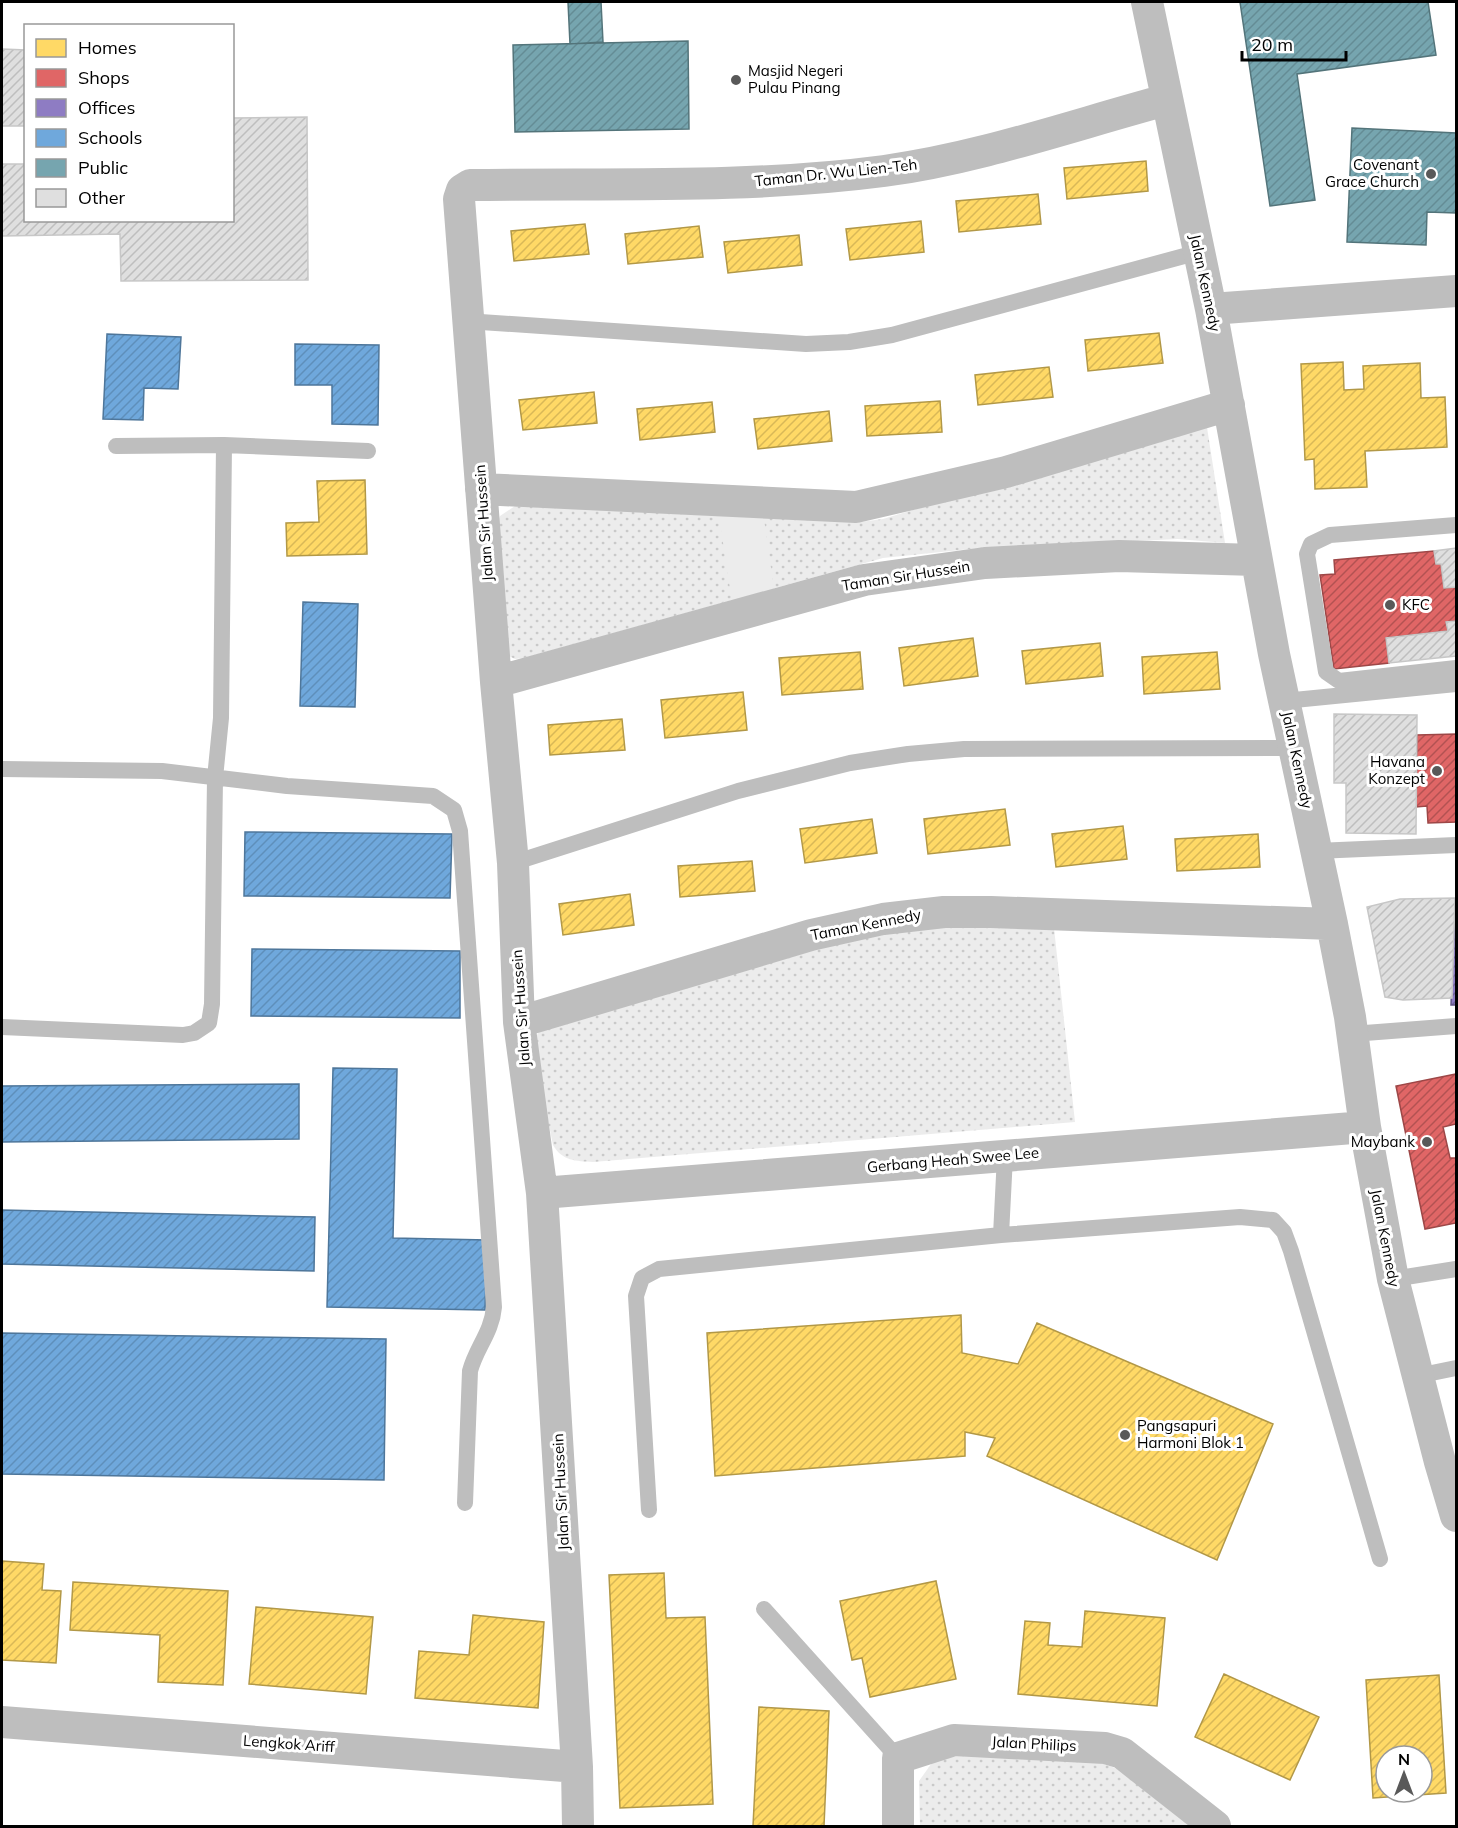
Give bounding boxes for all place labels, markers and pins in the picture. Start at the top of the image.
place label: Masjid Negeri Pulau Pinang [748,61,843,97]
marker: Masjid Negeri Pulau Pinang [729,73,743,87]
place label: Covenant Grace Church [1325,155,1419,191]
marker: Covenant Grace Church [1424,167,1438,181]
place label: KFC [1402,595,1430,614]
marker: KFC [1383,598,1397,612]
place label: Havana Konzept [1368,752,1425,788]
marker: Havana Konzept [1430,764,1444,778]
place label: Maybank [1351,1132,1415,1151]
marker: Maybank [1420,1135,1434,1149]
place label: Pangsapuri Harmoni Blok 1 [1137,1416,1244,1452]
marker: Pangsapuri Harmoni Blok 1 [1118,1428,1132,1442]

